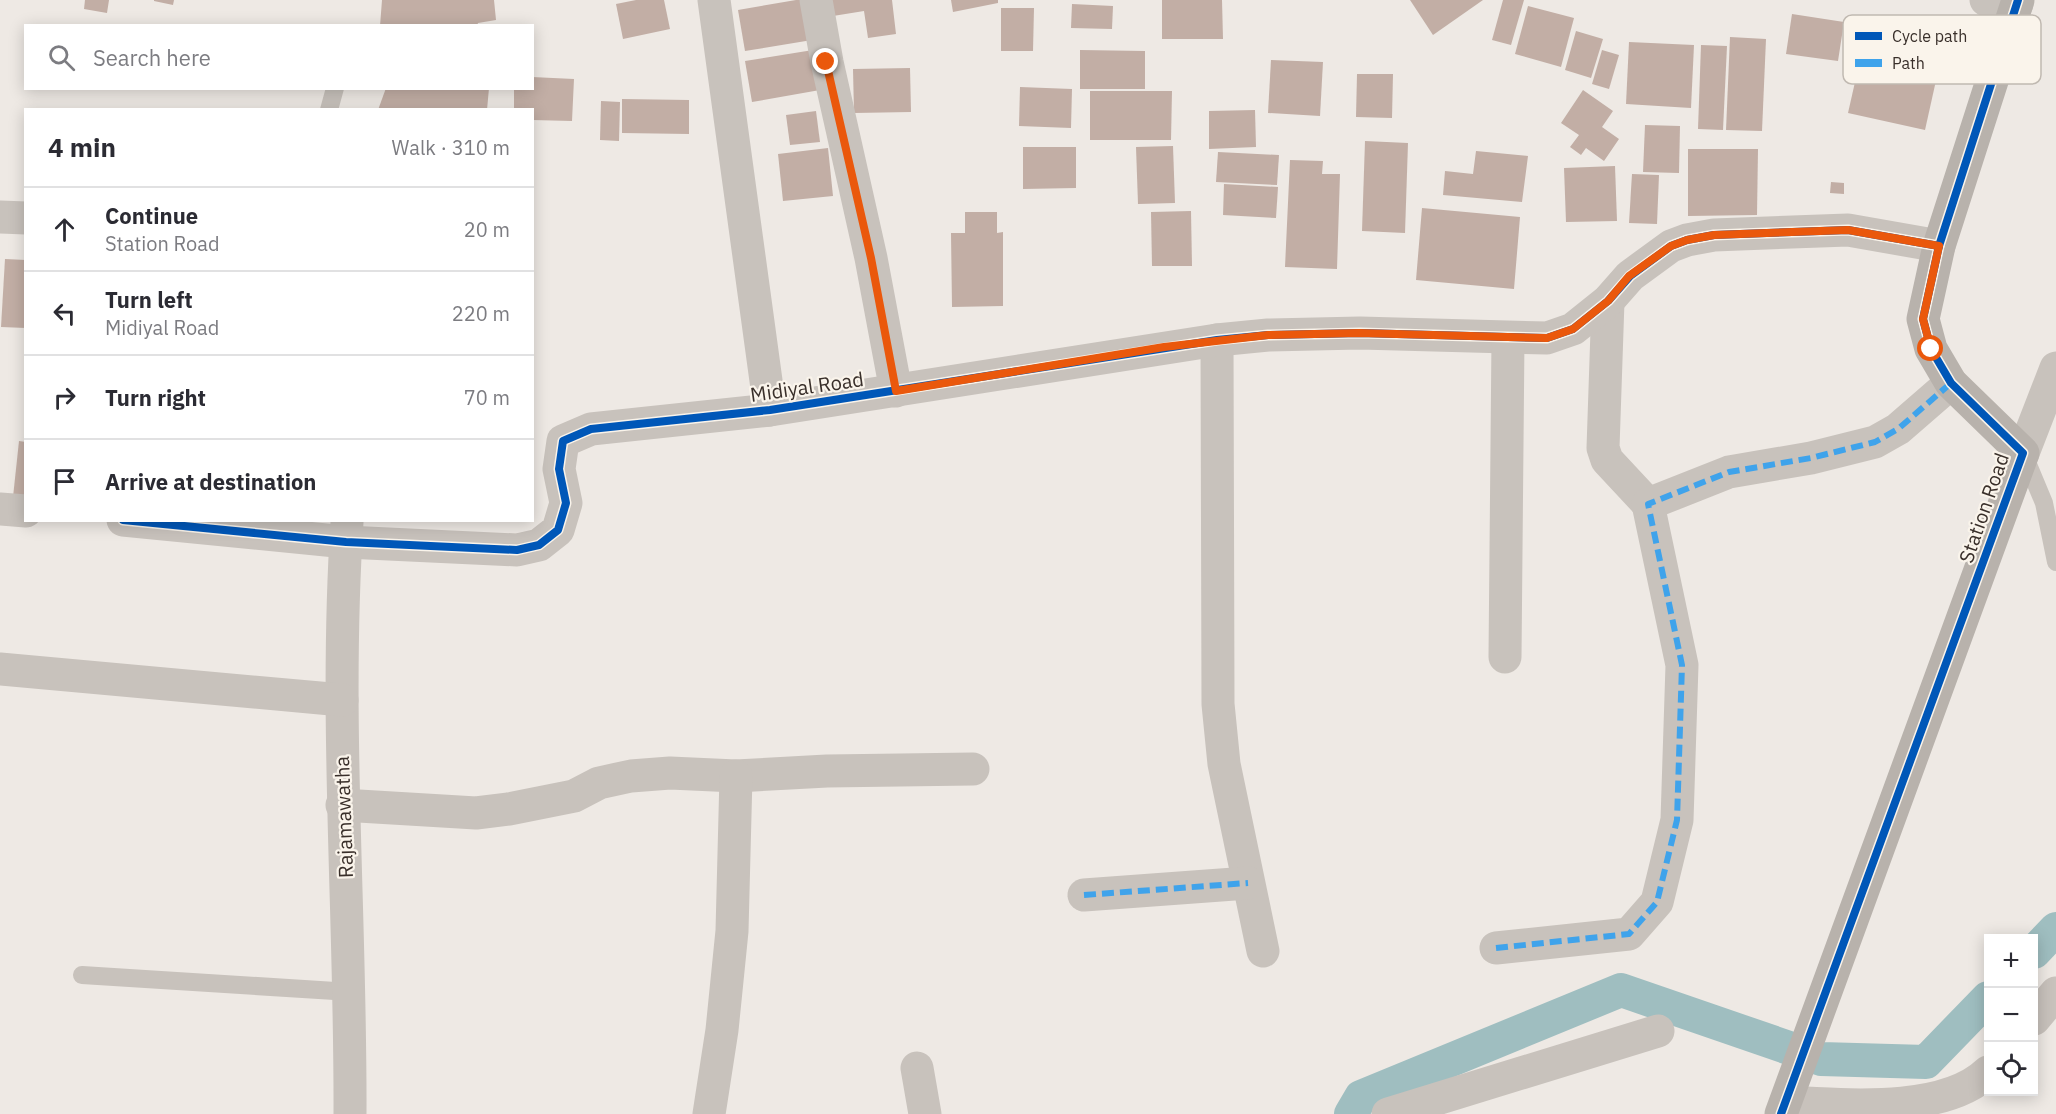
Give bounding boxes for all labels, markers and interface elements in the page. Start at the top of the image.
legend [1843,15,2041,84]
search box [24,24,534,90]
text: Cycle path [1892,26,1967,46]
icon: search [45,41,78,74]
text: Search here [93,43,211,72]
route end [812,48,838,74]
text: Path [1892,53,1925,73]
text: 4 min [48,130,116,164]
text: Walk · 310 m [392,134,510,161]
text: Continue [105,201,198,230]
icon: ahead [48,213,81,246]
text: 20 m [464,216,510,243]
text: Station Road [105,230,220,257]
text: Turn left [105,285,193,314]
icon: left [48,297,81,330]
text: 220 m [452,300,510,327]
text: Midiyal Road [105,314,219,341]
route start [1917,335,1943,361]
street label: Midiyal Road [748,365,865,408]
icon: right [48,381,81,414]
text: Turn right [105,383,206,412]
text: 70 m [464,384,510,411]
street label: Station Road [1952,449,2015,566]
icon: arrive [48,465,81,498]
text: Arrive at destination [105,467,316,496]
street label: Rajamawatha [328,755,359,878]
map controls [1984,934,2038,1096]
button: + [1984,934,2038,988]
button: − [1984,988,2038,1042]
button: locate [1984,1042,2038,1096]

